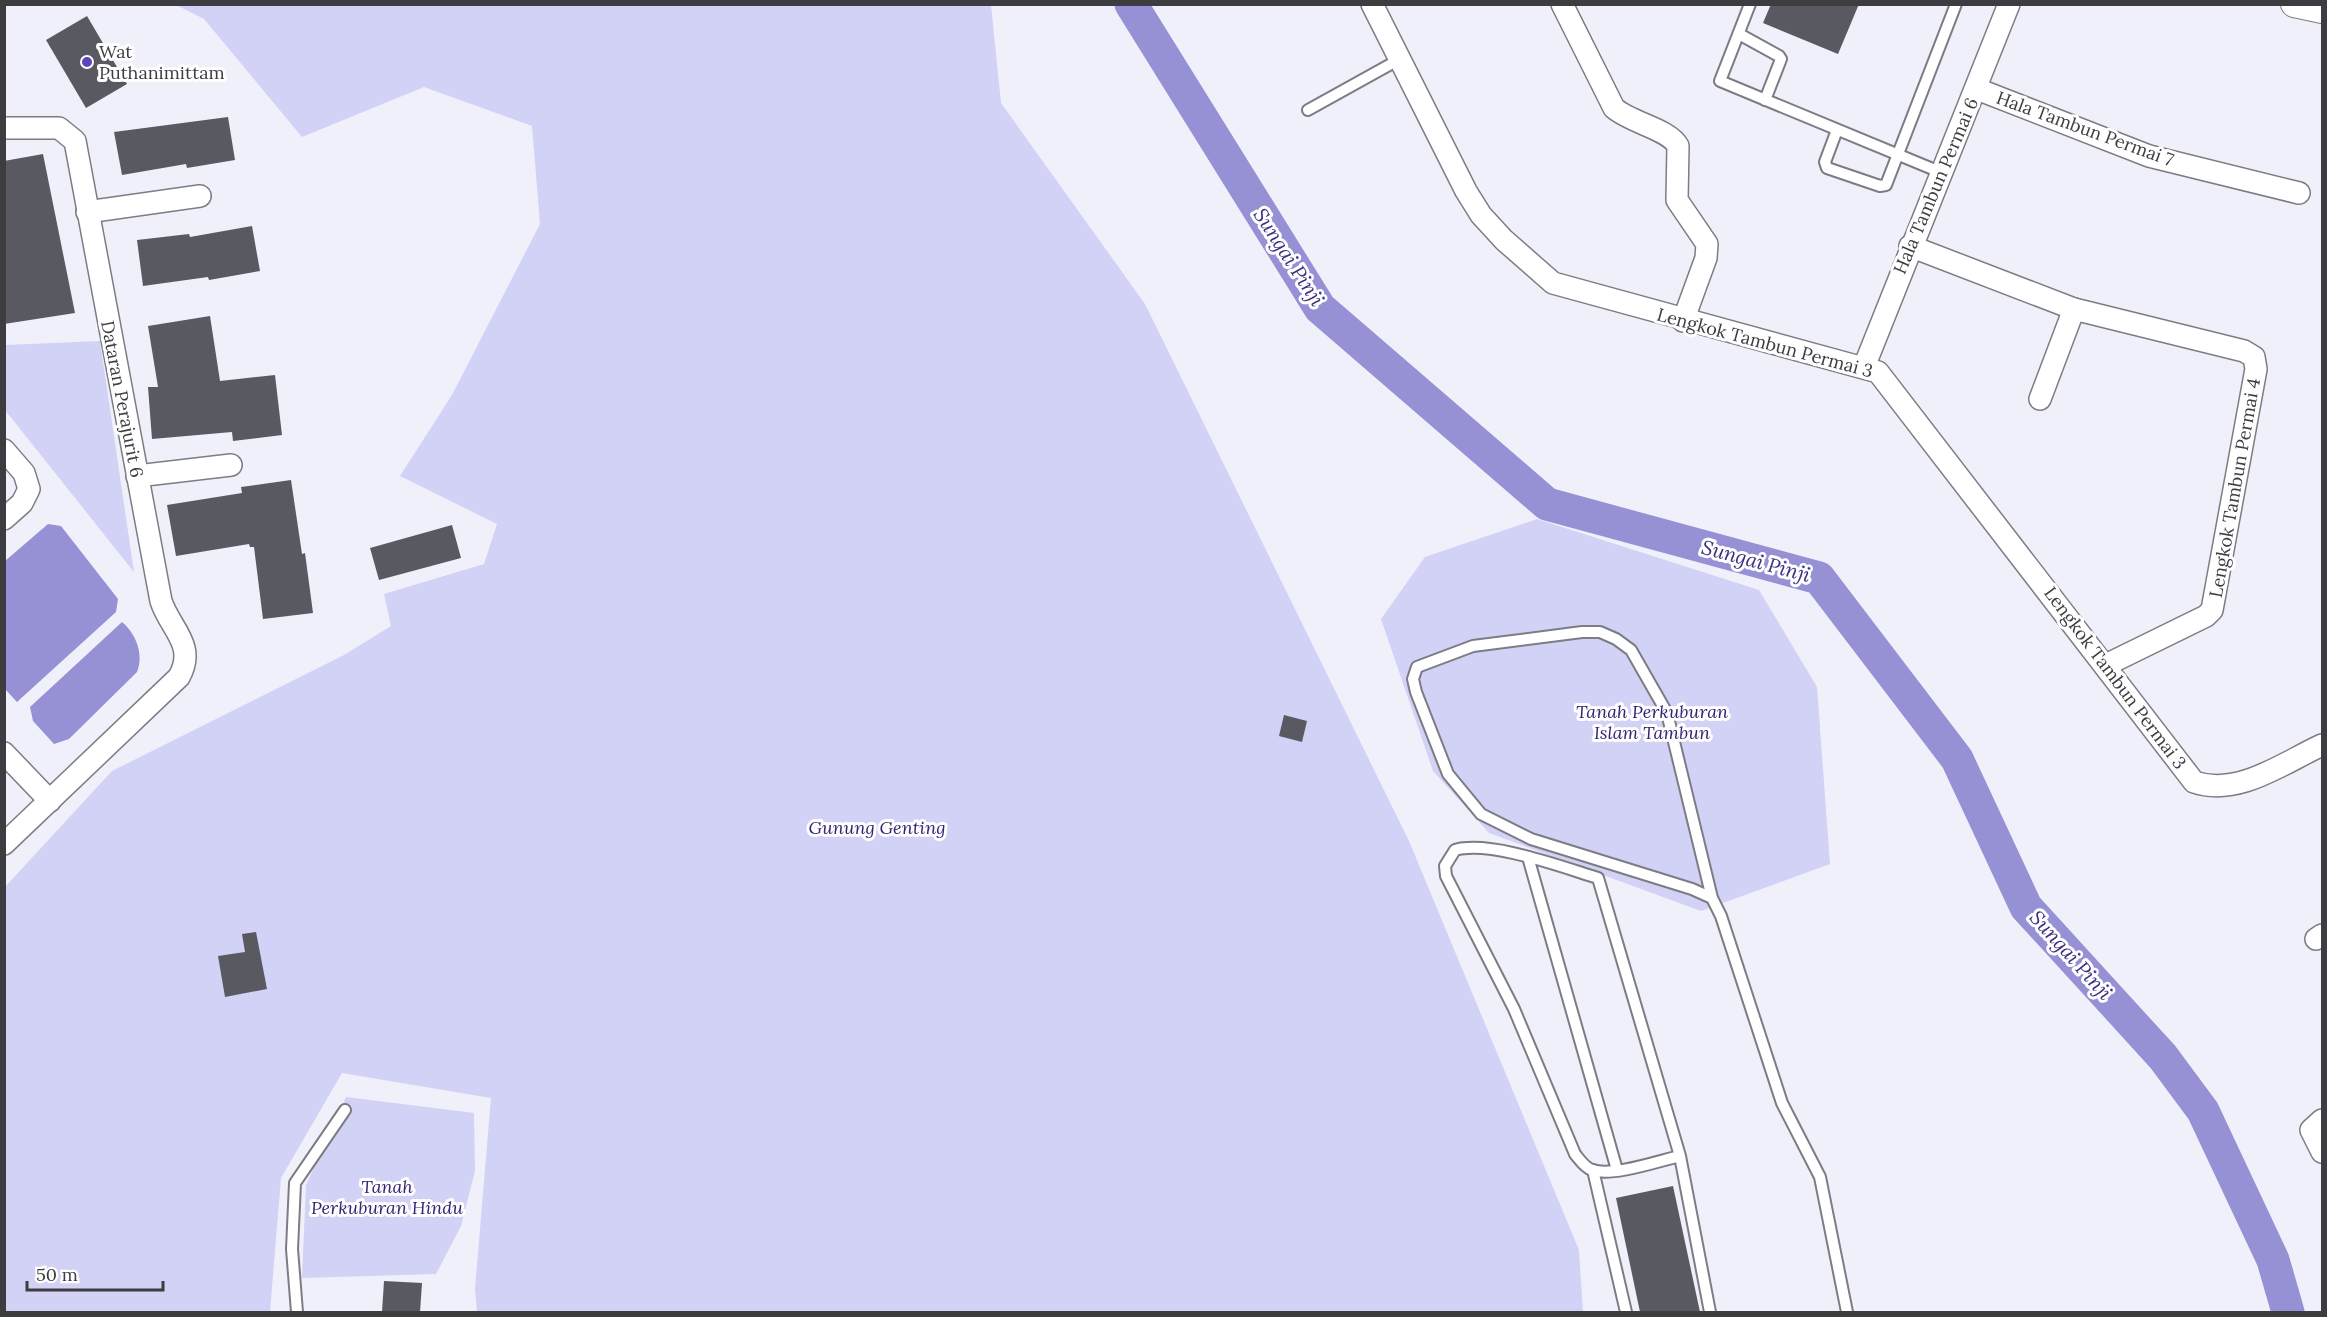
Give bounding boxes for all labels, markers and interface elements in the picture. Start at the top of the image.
place label: Wat Puthanimittam [99,40,225,84]
marker: Wat Puthanimittam [80,55,94,69]
street label: Hala Tambun Permai 7 [1993,86,2177,171]
street label: Hala Tambun Permai 6 [1888,94,1983,277]
water label: Sungai Pinji [1249,203,1331,311]
street label: Lengkok Tambun Permai 3 [1655,303,1876,382]
street label: Dataran Perajurit 6 [96,318,149,479]
street label: Lengkok Tambun Permai 4 [2204,376,2265,599]
water label: Sungai Pinji [1699,534,1814,587]
street label: Lengkok Tambun Permai 3 [2039,582,2192,774]
park label: Tanah Perkuburan Islam Tambun [1576,700,1728,744]
park label: Gunung Genting [808,816,946,839]
water label: Sungai Pinji [2025,905,2118,1005]
park label: Tanah Perkuburan Hindu [311,1175,463,1219]
scale bar [27,1254,164,1292]
text: 50 m [36,1263,78,1286]

